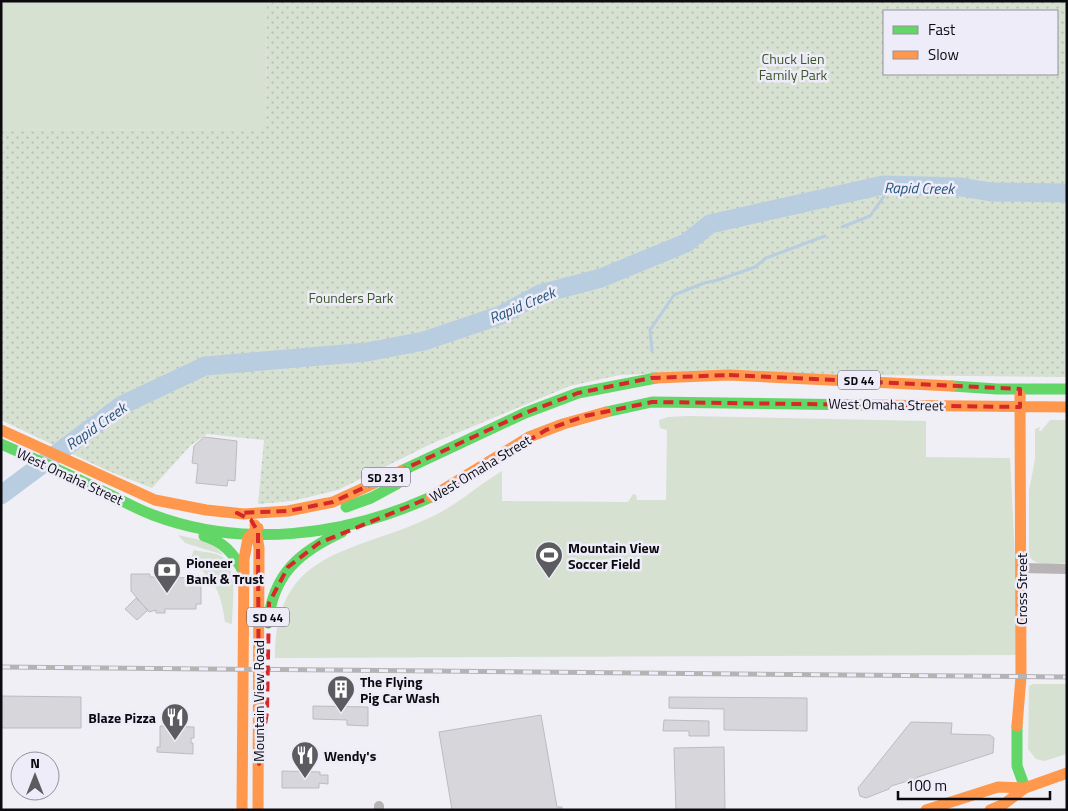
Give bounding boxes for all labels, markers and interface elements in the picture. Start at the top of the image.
legend [883,10,1058,75]
text: Fast [928,18,956,41]
text: Slow [928,43,959,66]
park label: Chuck Lien Family Park [759,48,828,85]
water label: Rapid Creek [884,176,956,200]
water label: Rapid Creek [485,280,561,329]
park label: Founders Park [308,287,394,308]
road number: SD 44 [838,370,880,390]
street label: West Omaha Street [828,392,944,416]
water label: Rapid Creek [61,395,133,455]
street label: West Omaha Street [425,429,535,507]
street label: West Omaha Street [13,442,127,510]
road number: SD 231 [362,468,410,487]
place label: Mountain View Soccer Field [568,537,660,574]
sports icon: Mountain View Soccer Field [534,540,564,579]
place label: Pioneer Bank & Trust [186,552,264,589]
street label: Cross Street [1011,553,1032,625]
bank icon: Pioneer Bank & Trust [152,555,182,594]
road number: SD 44 [247,608,289,626]
street label: Mountain View Road [248,640,269,762]
place label: The Flying Pig Car Wash [360,671,440,708]
building icon: The Flying Pig Car Wash [326,674,356,713]
restaurant icon: Blaze Pizza [160,702,190,741]
place label: Blaze Pizza [88,707,156,728]
restaurant icon: Wendy's [290,740,320,779]
place label: Wendy's [324,745,377,766]
north arrow [10,751,60,801]
text: N [30,752,40,773]
scale bar [898,768,1050,800]
text: 100 m [906,774,947,797]

